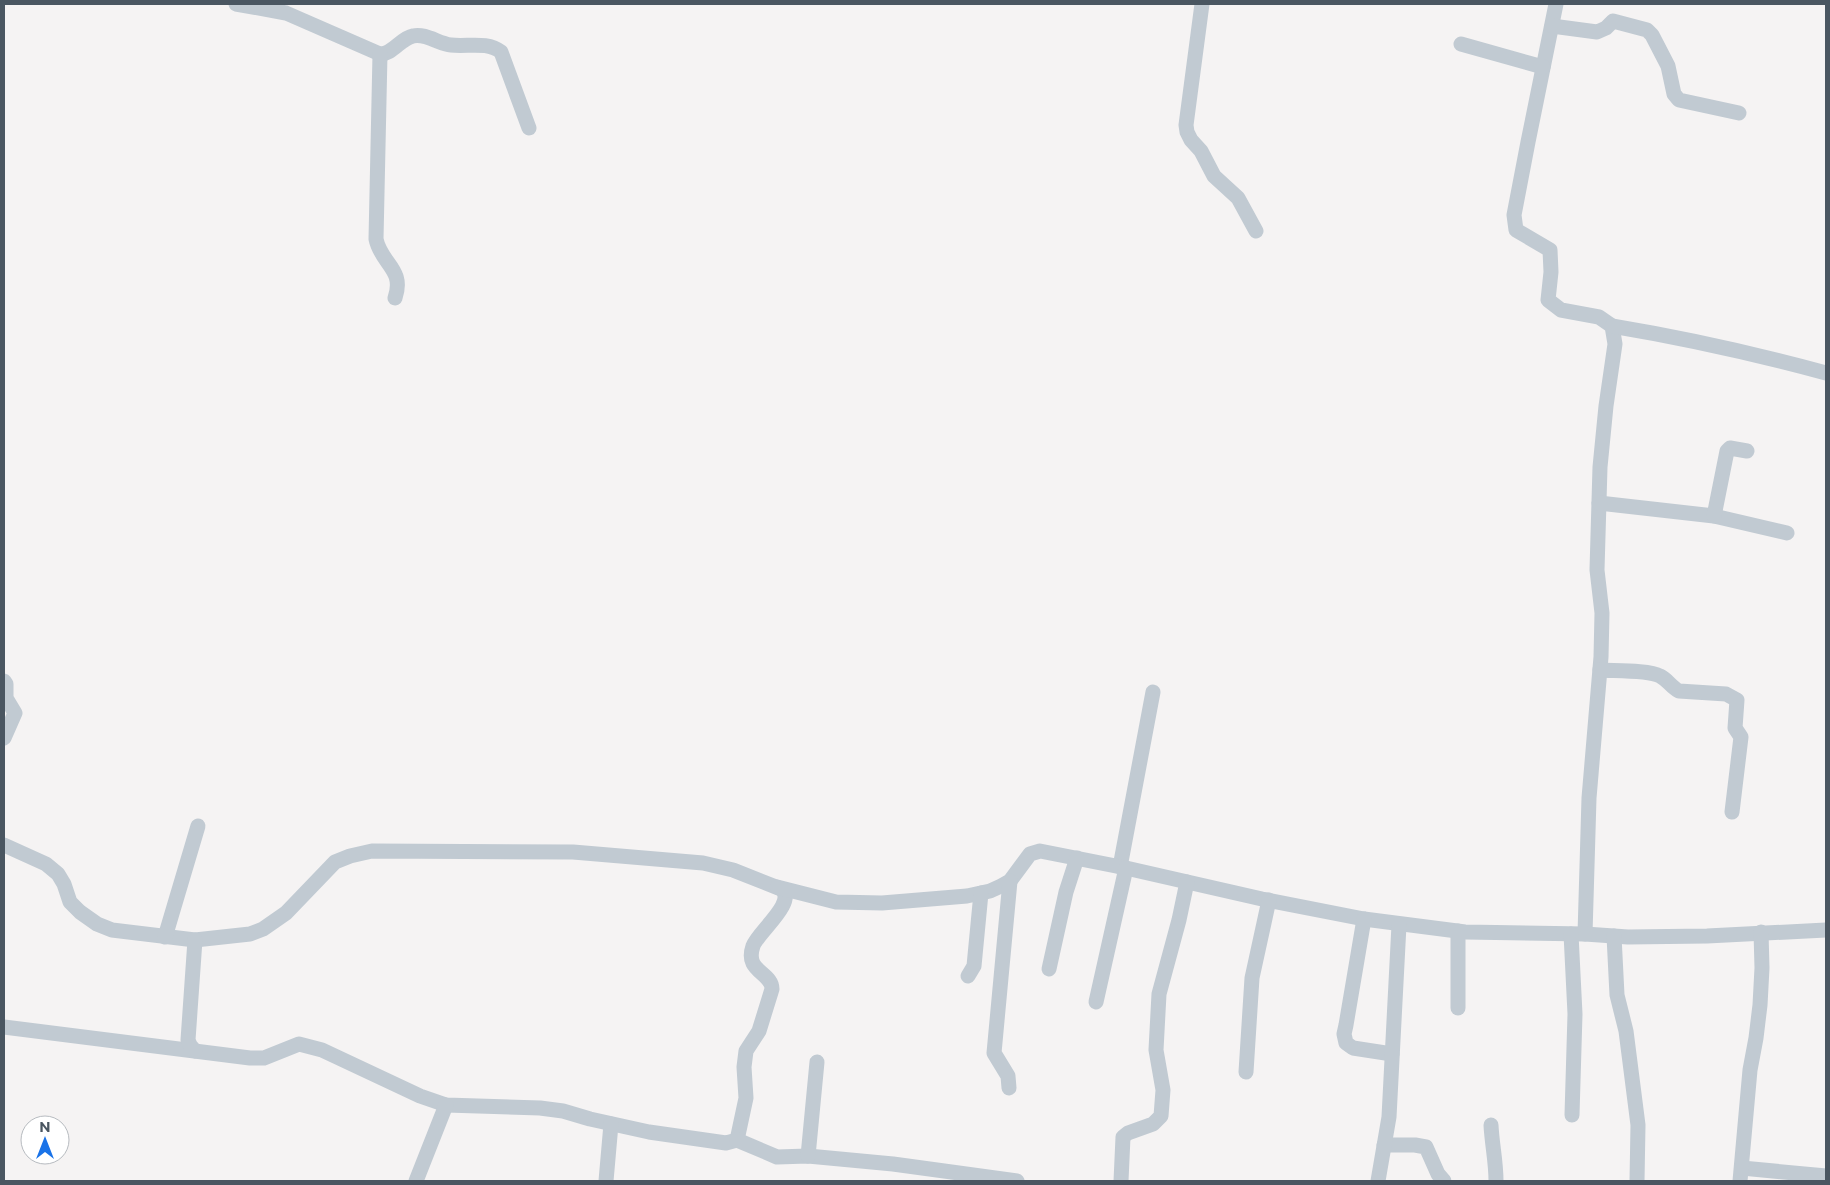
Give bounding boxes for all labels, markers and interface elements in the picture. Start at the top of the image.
north arrow [20,1115,70,1165]
text: N [39,1118,51,1136]

